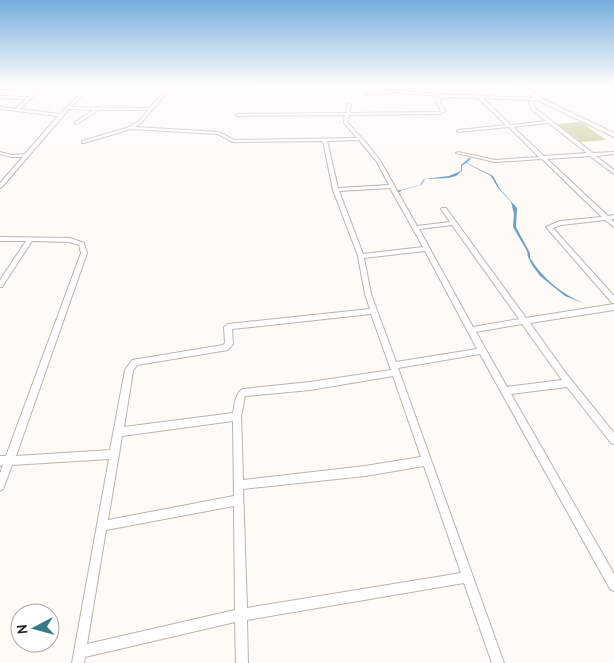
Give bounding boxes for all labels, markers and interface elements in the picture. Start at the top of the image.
north arrow [10,603,60,653]
text: N [15,623,33,635]

